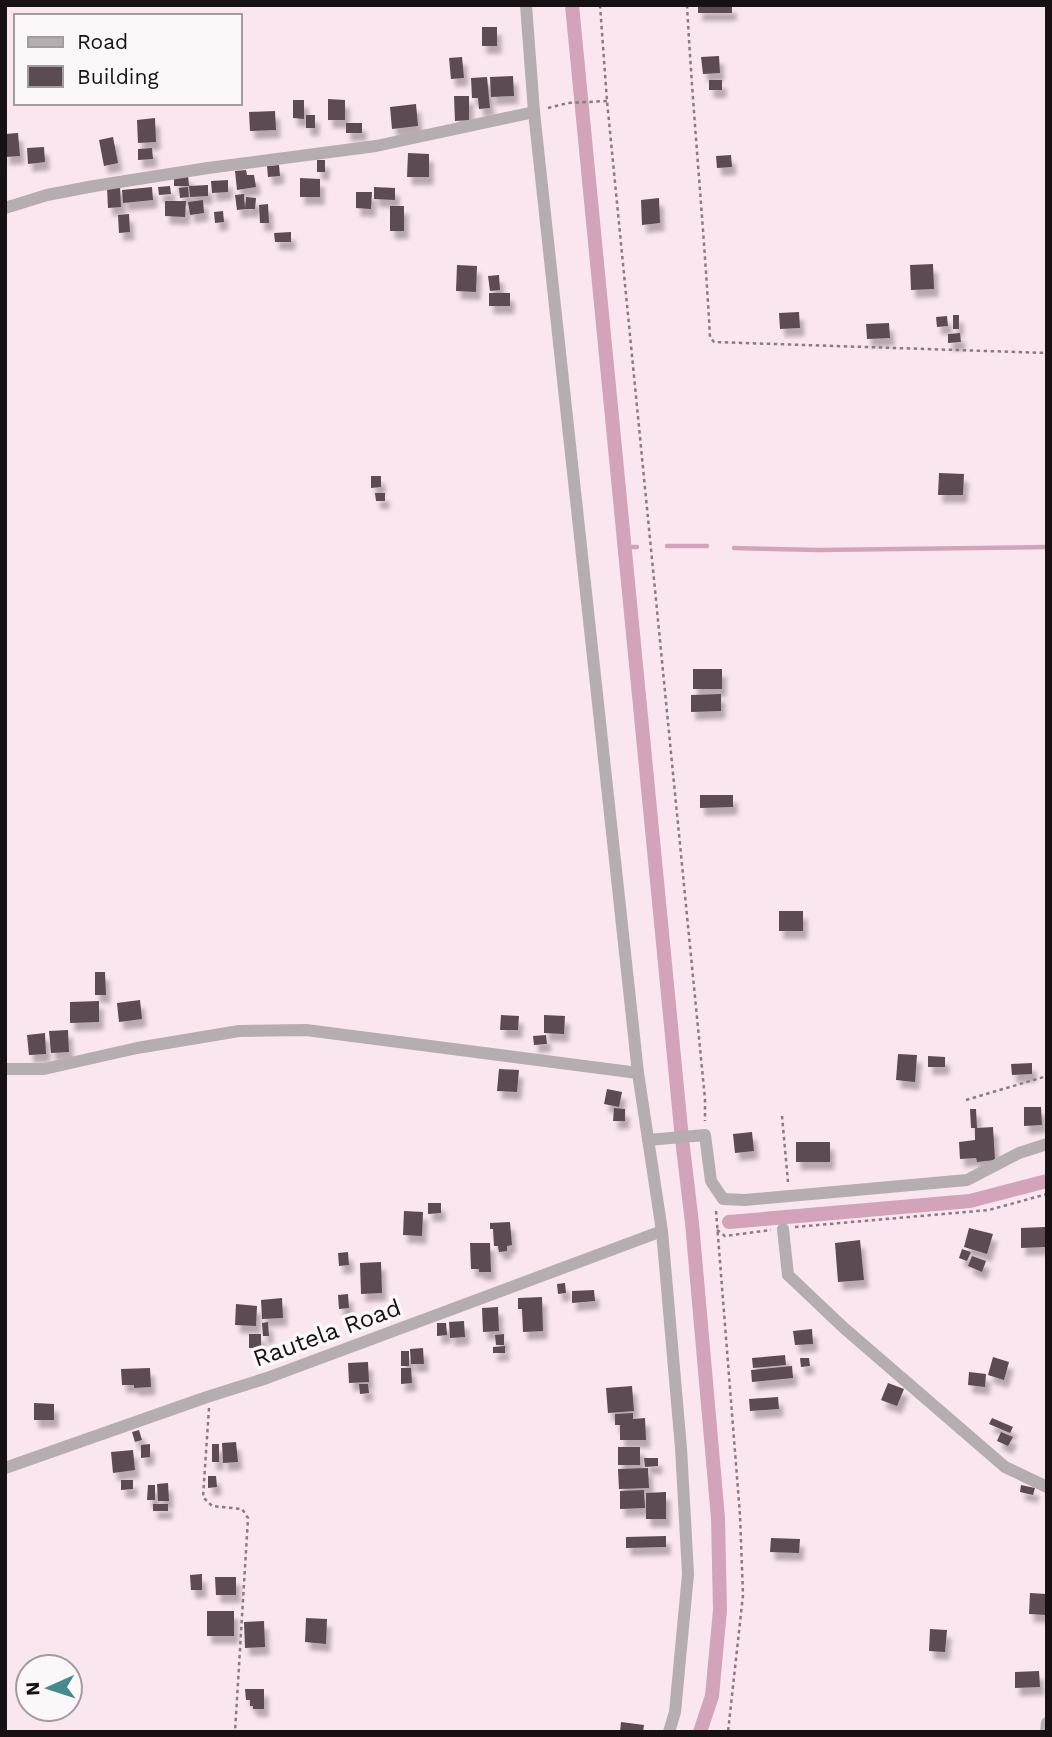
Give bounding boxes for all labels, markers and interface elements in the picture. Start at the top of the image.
legend [14,14,242,105]
text: Road [77,29,128,54]
text: Building [77,64,159,89]
street label: Rautela Road [249,1293,405,1373]
north arrow [14,1653,84,1723]
text: N [21,1681,44,1697]

